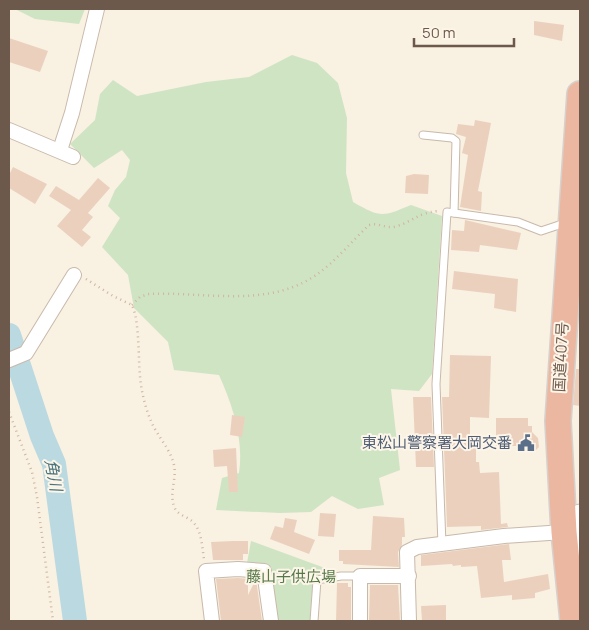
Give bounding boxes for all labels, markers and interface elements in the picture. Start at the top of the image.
scale bar [414,15,514,47]
text: 50 m [422,22,456,43]
street label: 国道407号 [548,321,573,393]
place label: 東松山警察署大岡交番 [362,432,512,453]
public building icon: 東松山警察署大岡交番 [516,433,536,453]
water label: 角川 [40,457,68,495]
park label: 藤山子供広場 [246,566,336,587]

